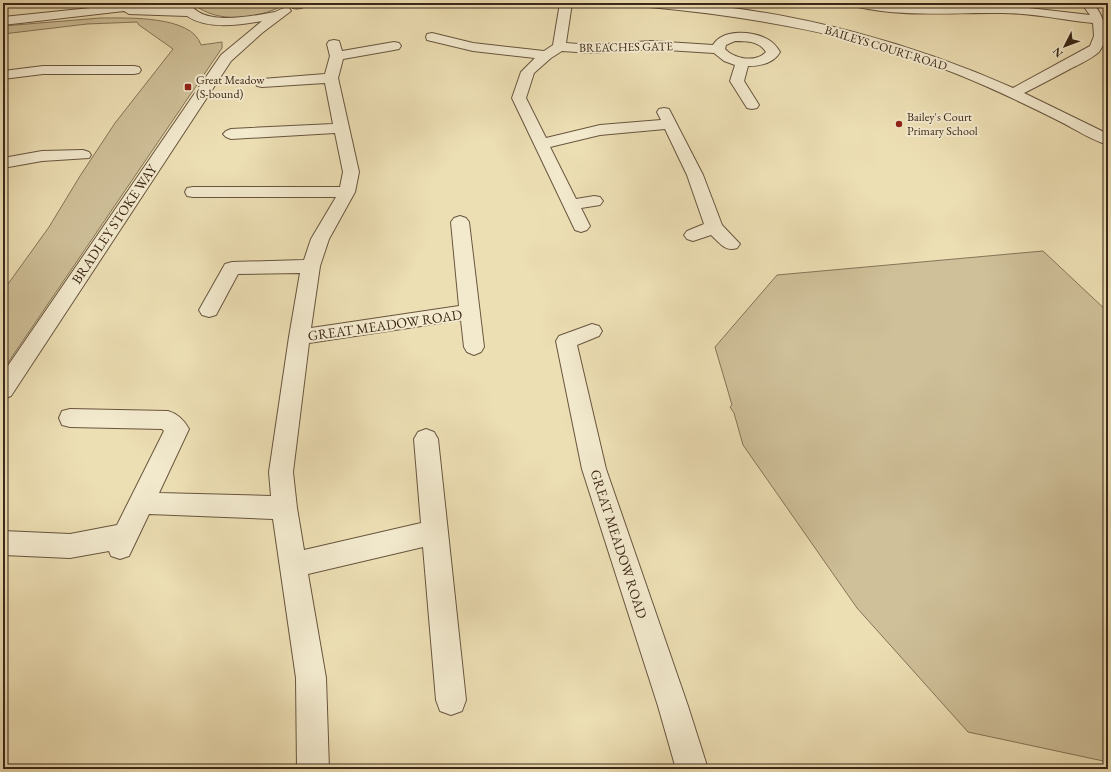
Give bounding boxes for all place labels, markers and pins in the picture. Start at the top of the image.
place label: Great Meadow (S-bound) [196,72,265,102]
marker: Great Meadow (S-bound) [183,82,193,92]
place label: Bailey's Court Primary School [907,109,978,139]
marker: Bailey's Court Primary School [894,119,904,129]

